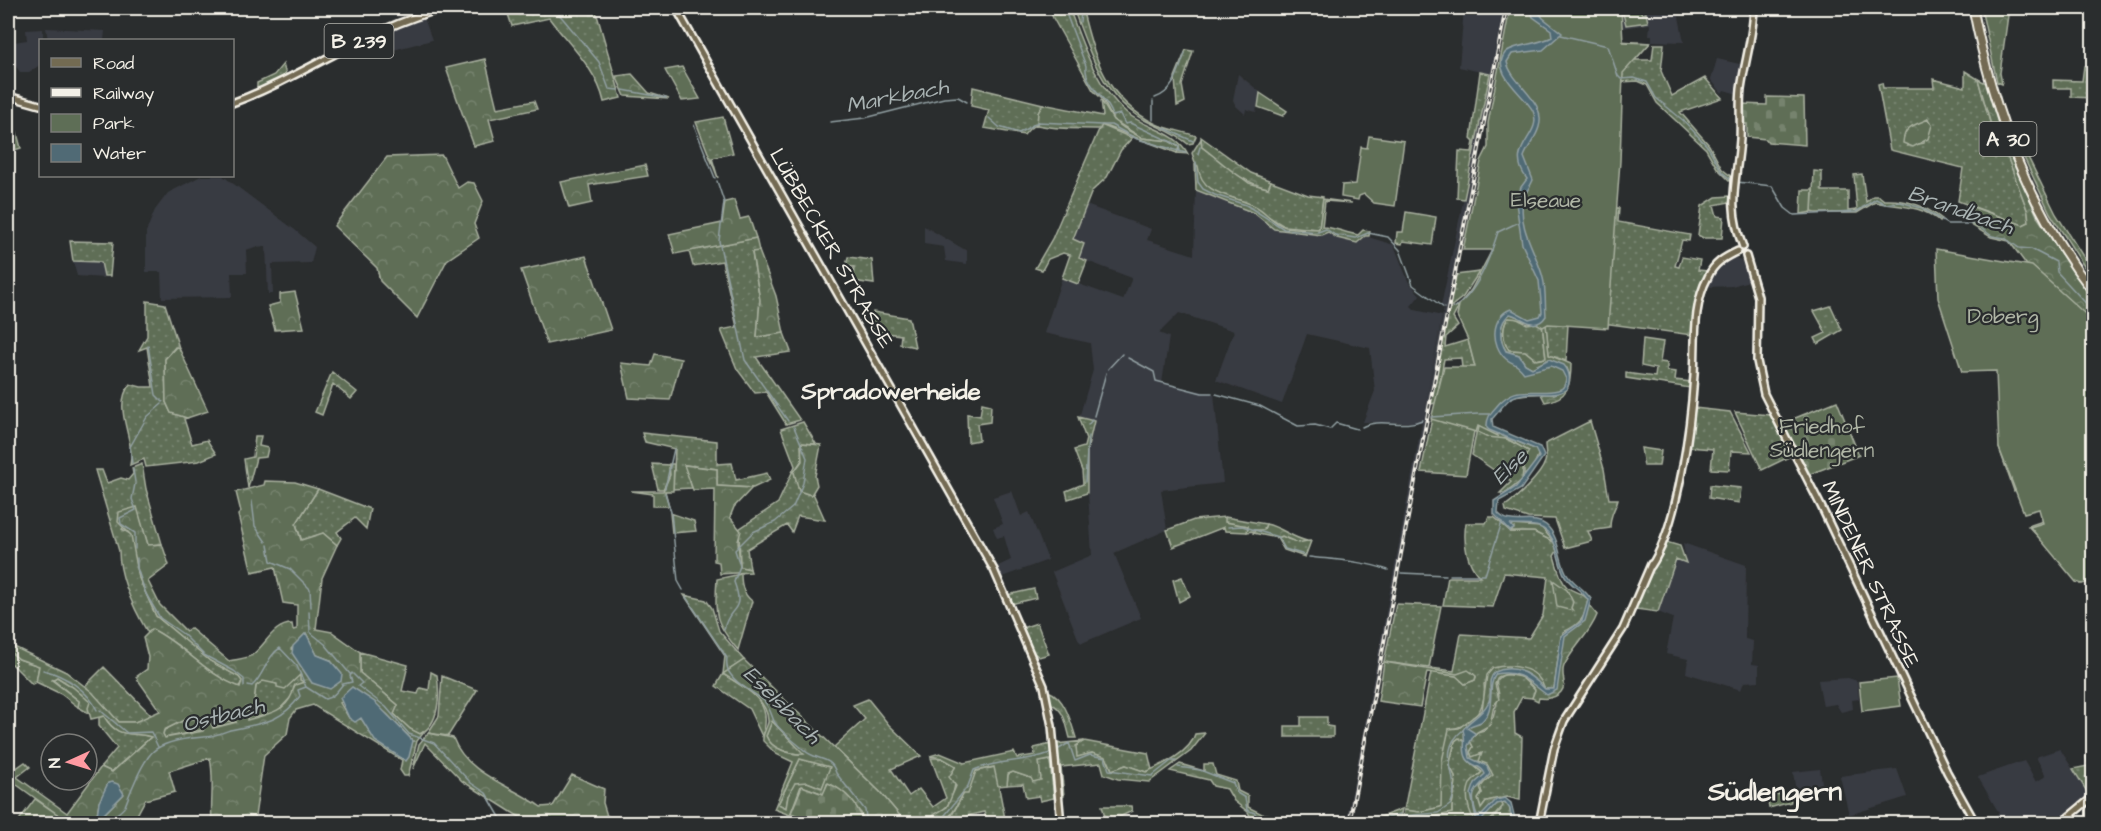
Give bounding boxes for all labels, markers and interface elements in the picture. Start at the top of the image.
road number: B 239 [324,24,394,58]
legend [39,39,234,177]
text: Road [93,51,134,76]
water label: Markbach [844,71,952,122]
text: Railway [93,81,154,107]
text: Park [93,111,135,136]
road number: A 30 [1980,122,2036,156]
text: Water [93,141,146,166]
street label: LÜBBECKER STRASSE [762,143,901,354]
water label: Brandbach [1904,178,2018,243]
park label: Elseaue [1511,186,1581,215]
park label: Doberg [1968,302,2039,333]
district label: Spradowerheide [800,375,981,409]
park label: Friedhof Südlengern [1770,412,1874,467]
water label: Else [1485,441,1536,492]
street label: MINDENER STRASSE [1814,476,1927,673]
water label: Eselsbach [736,659,829,752]
water label: Ostbach [179,690,268,741]
north arrow [39,732,99,792]
text: N [44,757,66,769]
district label: Südlengern [1707,773,1843,813]

